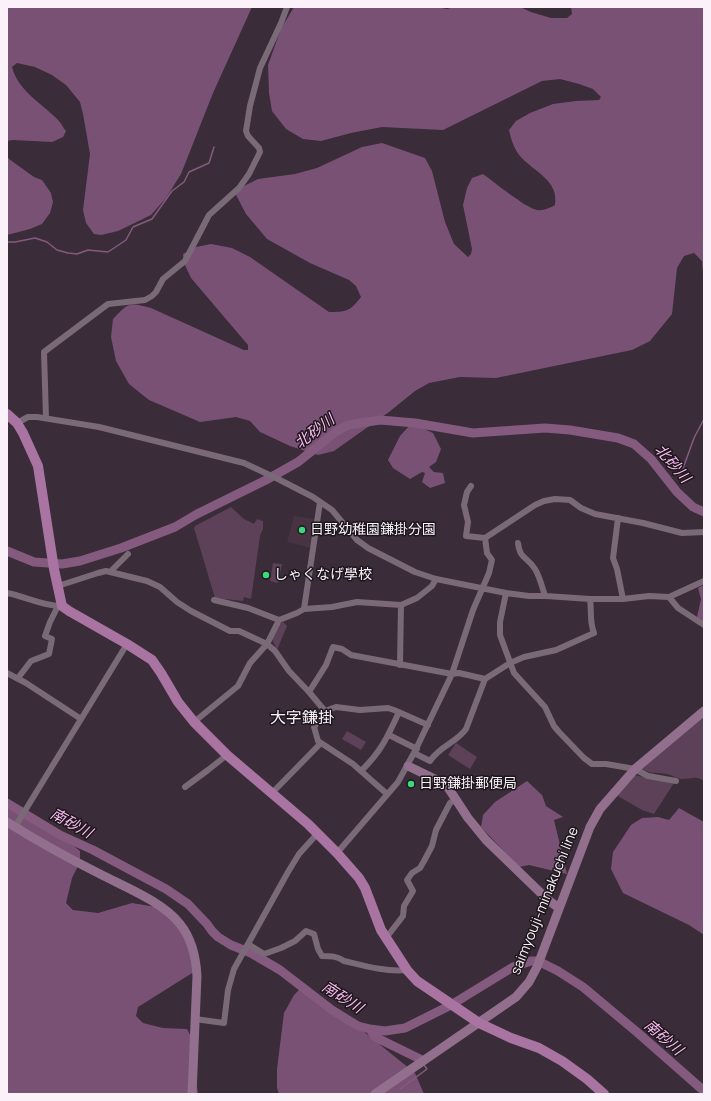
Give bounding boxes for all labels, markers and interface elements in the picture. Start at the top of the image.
water label: 北砂川 [292,411,338,453]
water label: 北砂川 [650,441,694,487]
place label: 日野幼稚園鎌掛分園 [310,522,436,538]
marker: 日野幼稚園鎌掛分園 [297,525,307,535]
place label: しゃくなげ學校 [274,567,372,583]
marker: しゃくなげ學校 [261,570,271,580]
district label: 大字鎌掛 [270,709,334,729]
place label: 日野鎌掛郵便局 [419,776,517,792]
marker: 日野鎌掛郵便局 [406,779,416,789]
water label: 南砂川 [47,805,95,843]
street label: saimyouji-minakuchi line [508,825,582,977]
water label: 南砂川 [318,978,366,1018]
water label: 南砂川 [640,1016,686,1060]

